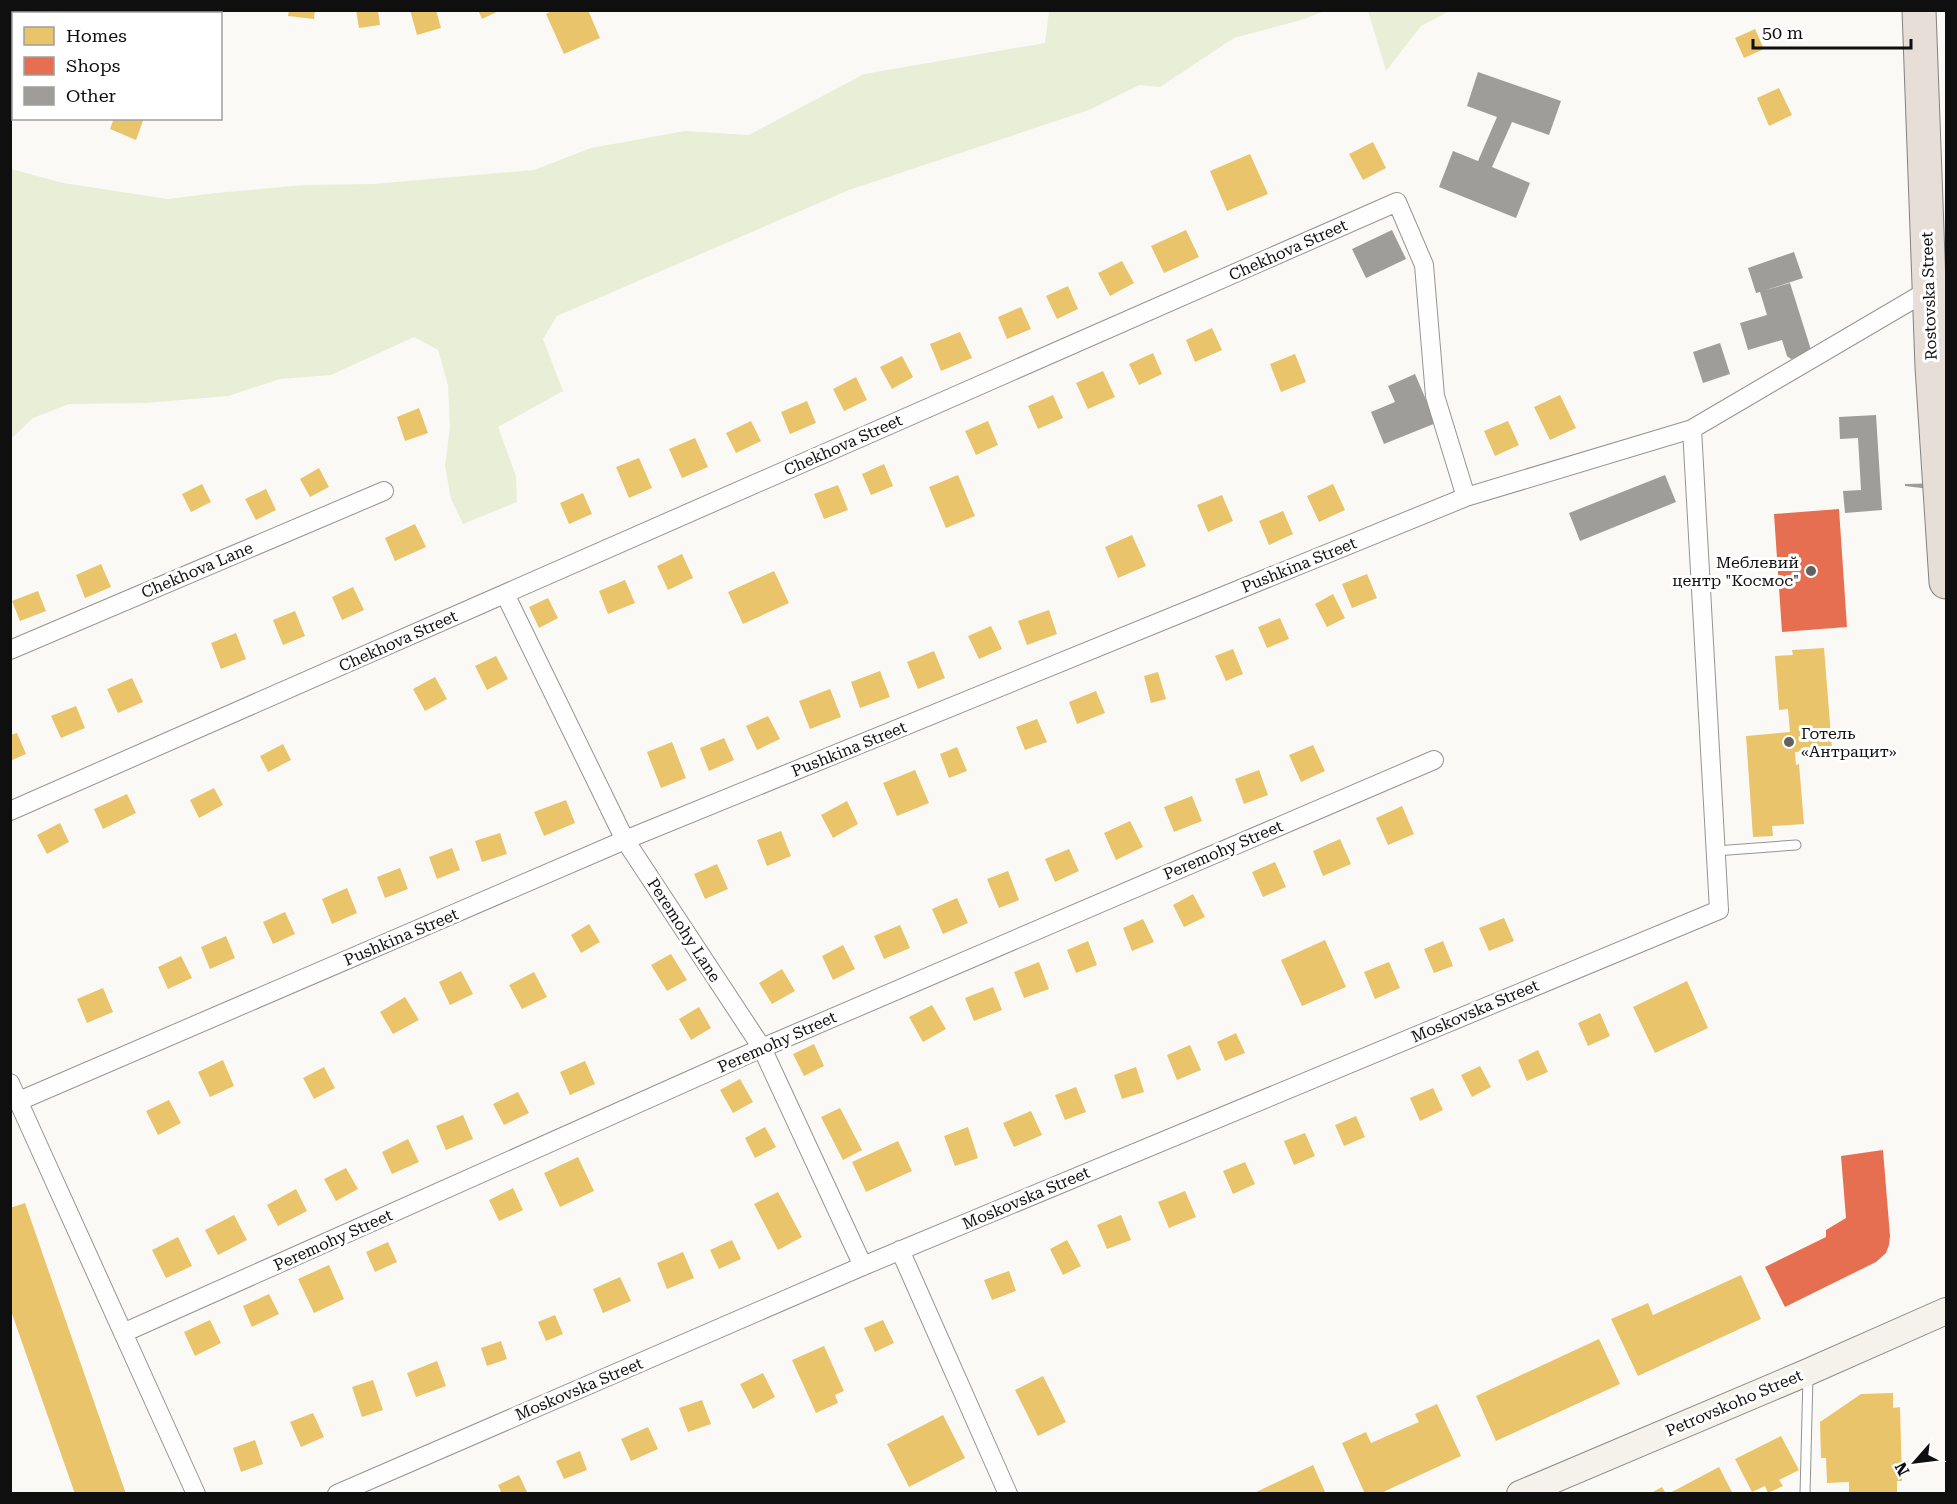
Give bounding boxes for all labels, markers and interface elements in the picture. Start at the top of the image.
legend [12,12,222,120]
scale bar [1753,12,1910,50]
text: 50 m [1762,22,1803,43]
text: Homes [66,25,127,46]
text: Shops [66,55,120,76]
text: Other [66,85,116,106]
street label: Chekhova Street [1226,215,1350,285]
street label: Rostovska Street [1917,231,1941,361]
street label: Chekhova Street [781,410,905,480]
street label: Pushkina Street [1239,533,1359,597]
street label: Chekhova Lane [138,538,256,602]
place label: Меблевий центр "Космос" [1672,553,1799,590]
marker: Меблевий центр "Космос" [1804,564,1818,578]
street label: Chekhova Street [336,606,460,676]
street label: Pushkina Street [789,717,909,781]
place label: Готель «Антрацит» [1801,724,1897,761]
marker: Готель «Антрацит» [1782,735,1796,749]
street label: Peremohy Street [1160,816,1286,884]
street label: Peremohy Lane [643,875,725,986]
street label: Pushkina Street [341,904,461,970]
street label: Moskovska Street [1408,976,1542,1046]
street label: Peremohy Street [715,1007,839,1077]
street label: Moskovska Street [959,1163,1093,1233]
street label: Peremohy Street [271,1205,395,1275]
street label: Moskovska Street [512,1354,646,1424]
street label: Petrovskoho Street [1663,1366,1805,1440]
north arrow [1885,1432,1945,1492]
text: N [1891,1459,1913,1479]

